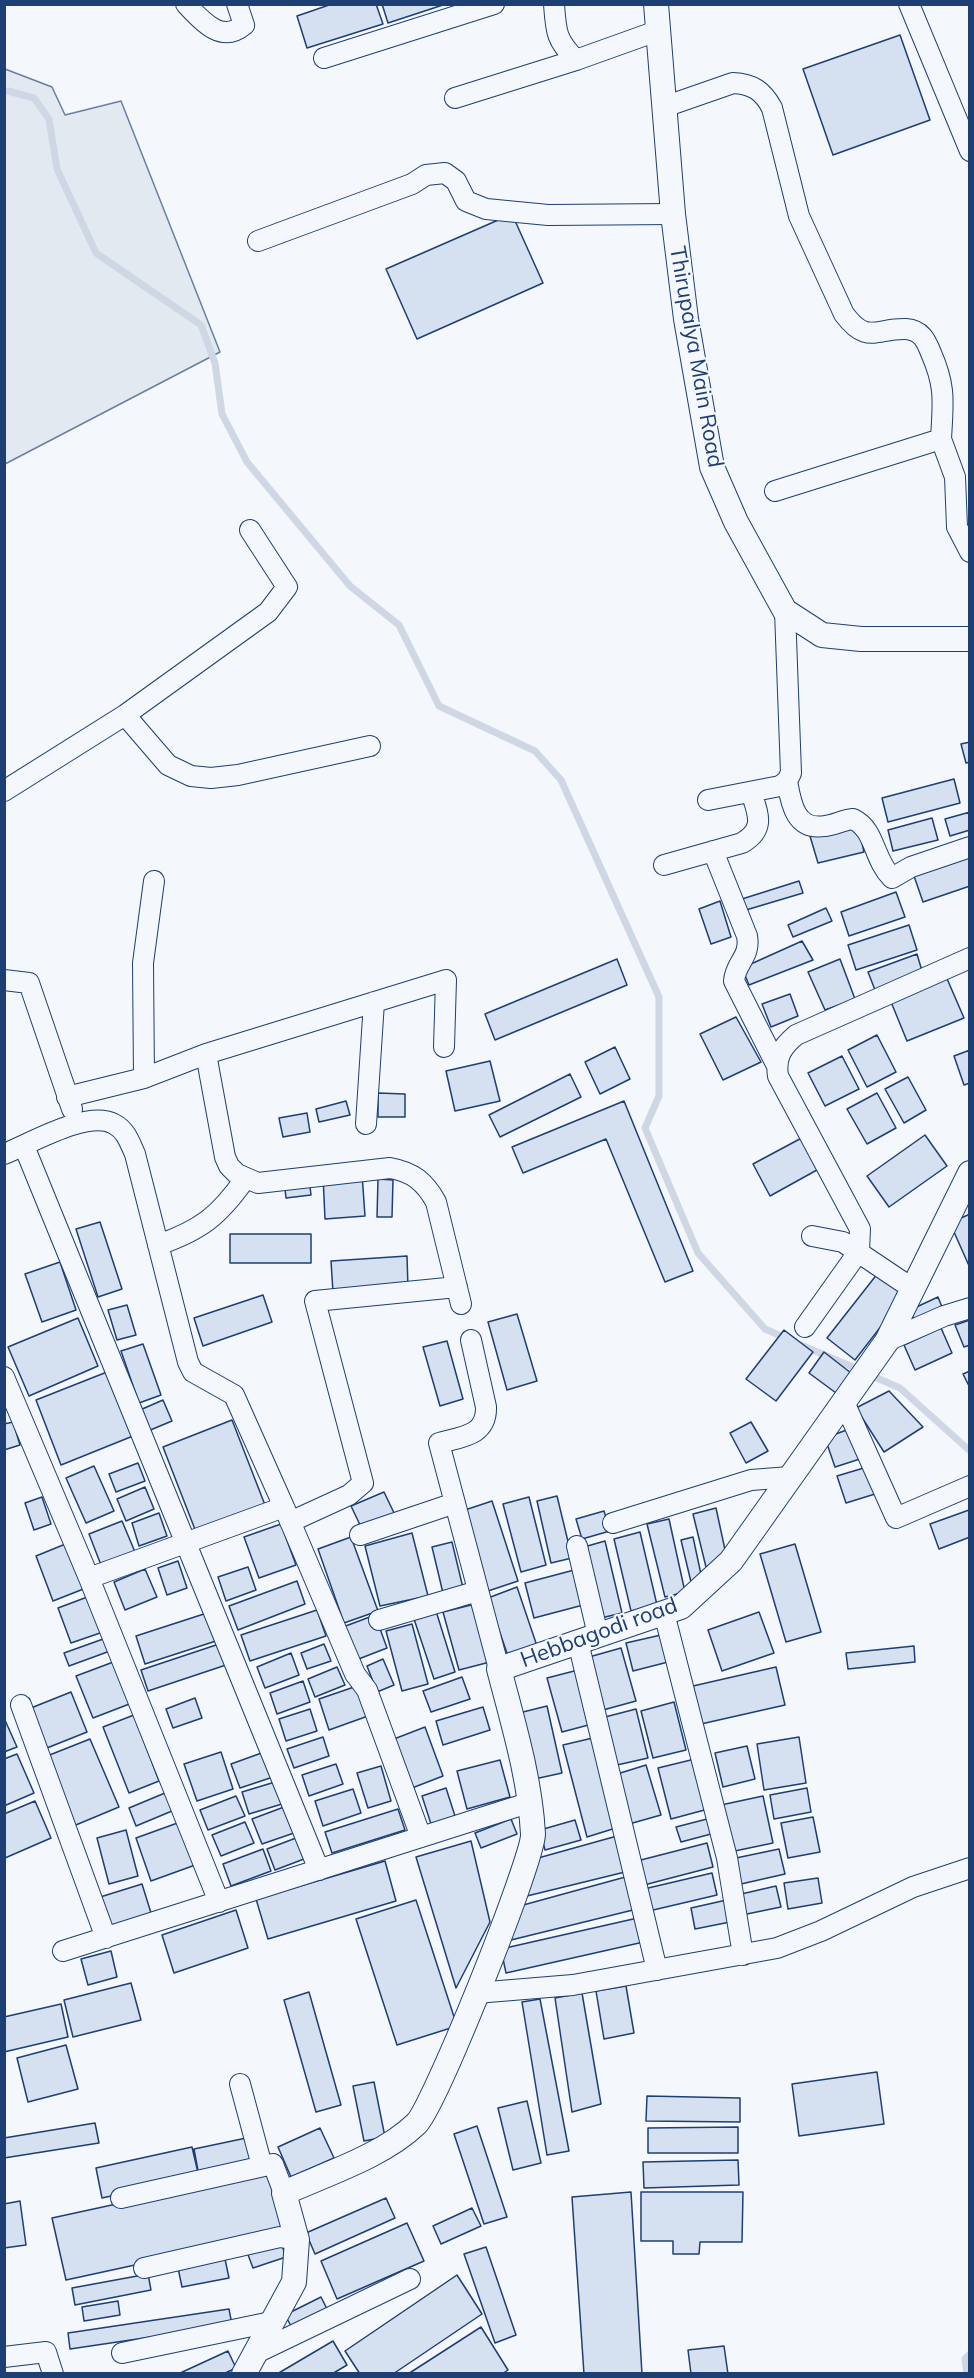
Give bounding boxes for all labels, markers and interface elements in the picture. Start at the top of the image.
street label: Thirupalya Main Road [664,244,728,470]
street label: Hebbagodi road [517,1592,681,1674]

